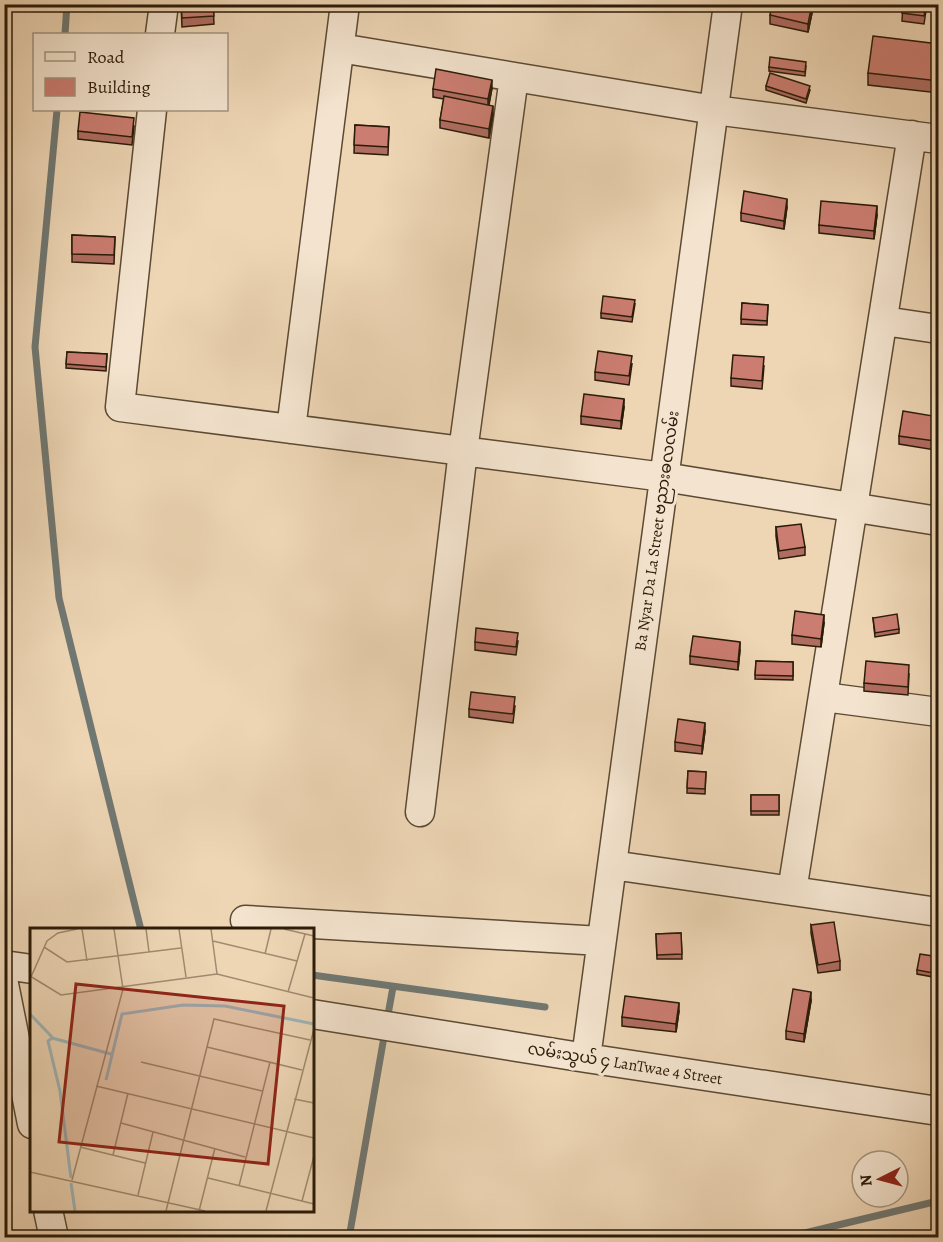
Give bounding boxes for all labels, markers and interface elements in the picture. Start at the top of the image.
legend [33,33,228,111]
text: Road [87,45,125,69]
text: Building [87,75,151,99]
street label: Ba Nyar Da La Street ဗညားဓလလမ်း [628,409,687,653]
inset map [30,928,314,1212]
street label: လမ်းသွယ် ၄ LanTwae 4 Street [526,1037,724,1092]
north arrow [850,1149,910,1209]
text: N [854,1173,878,1187]

